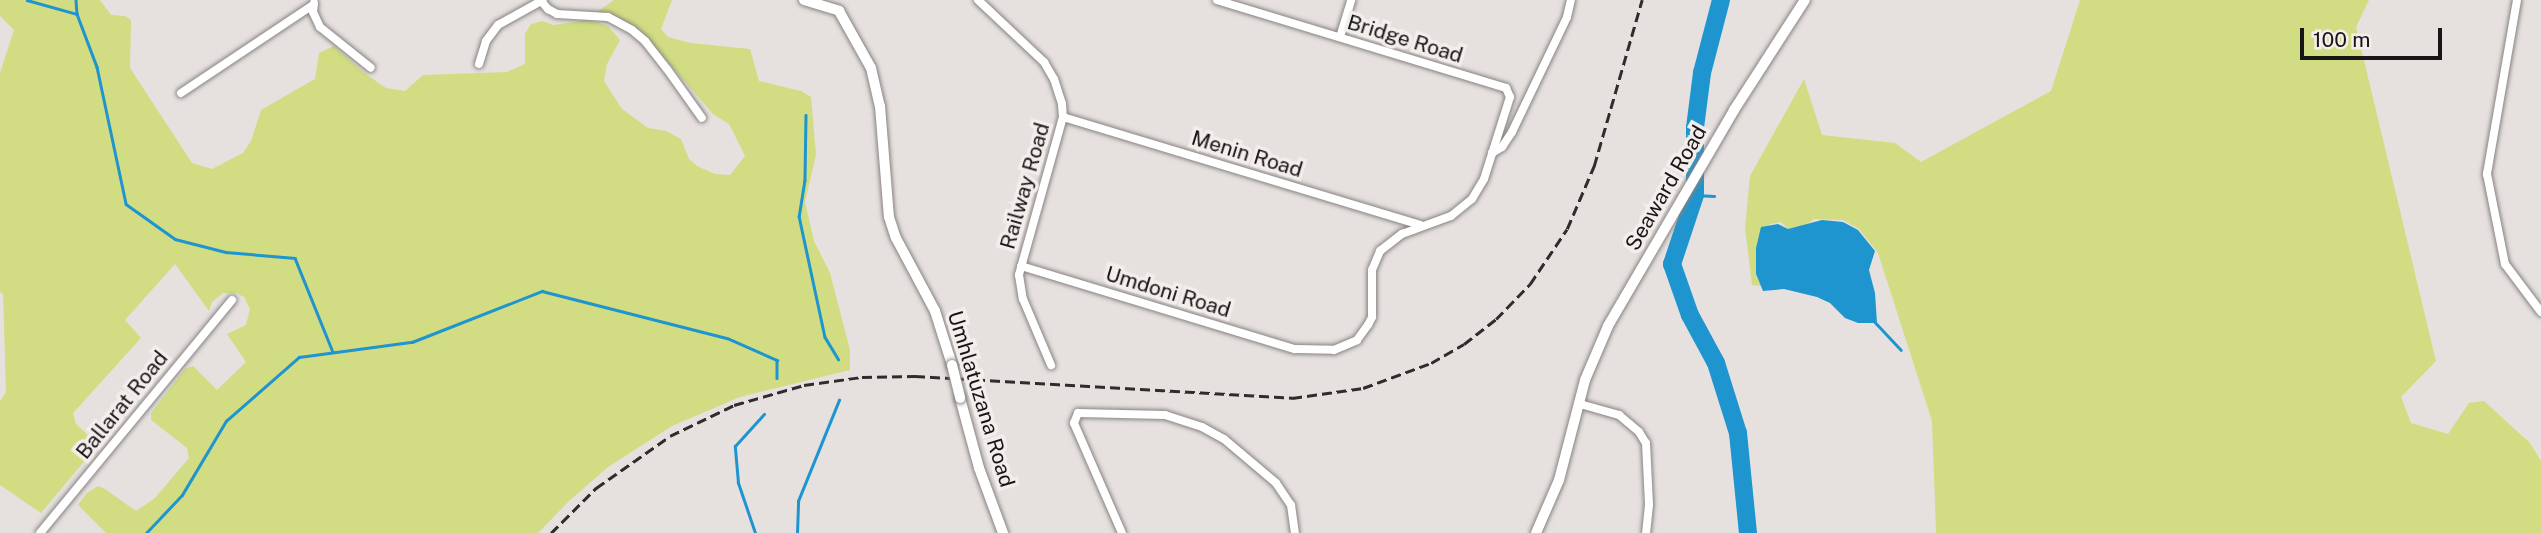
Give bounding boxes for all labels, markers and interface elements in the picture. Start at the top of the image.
street label: Bridge Road [1344,9,1466,69]
scale bar [2303,14,2445,58]
text: 100 m [2313,27,2370,52]
street label: Railway Road [995,120,1055,252]
street label: Seaward Road [1620,121,1712,255]
street label: Menin Road [1188,125,1306,183]
street label: Umdoni Road [1102,261,1234,323]
street label: Umhlatuzana Road [942,308,1020,490]
street label: Ballarat Road [71,346,173,464]

